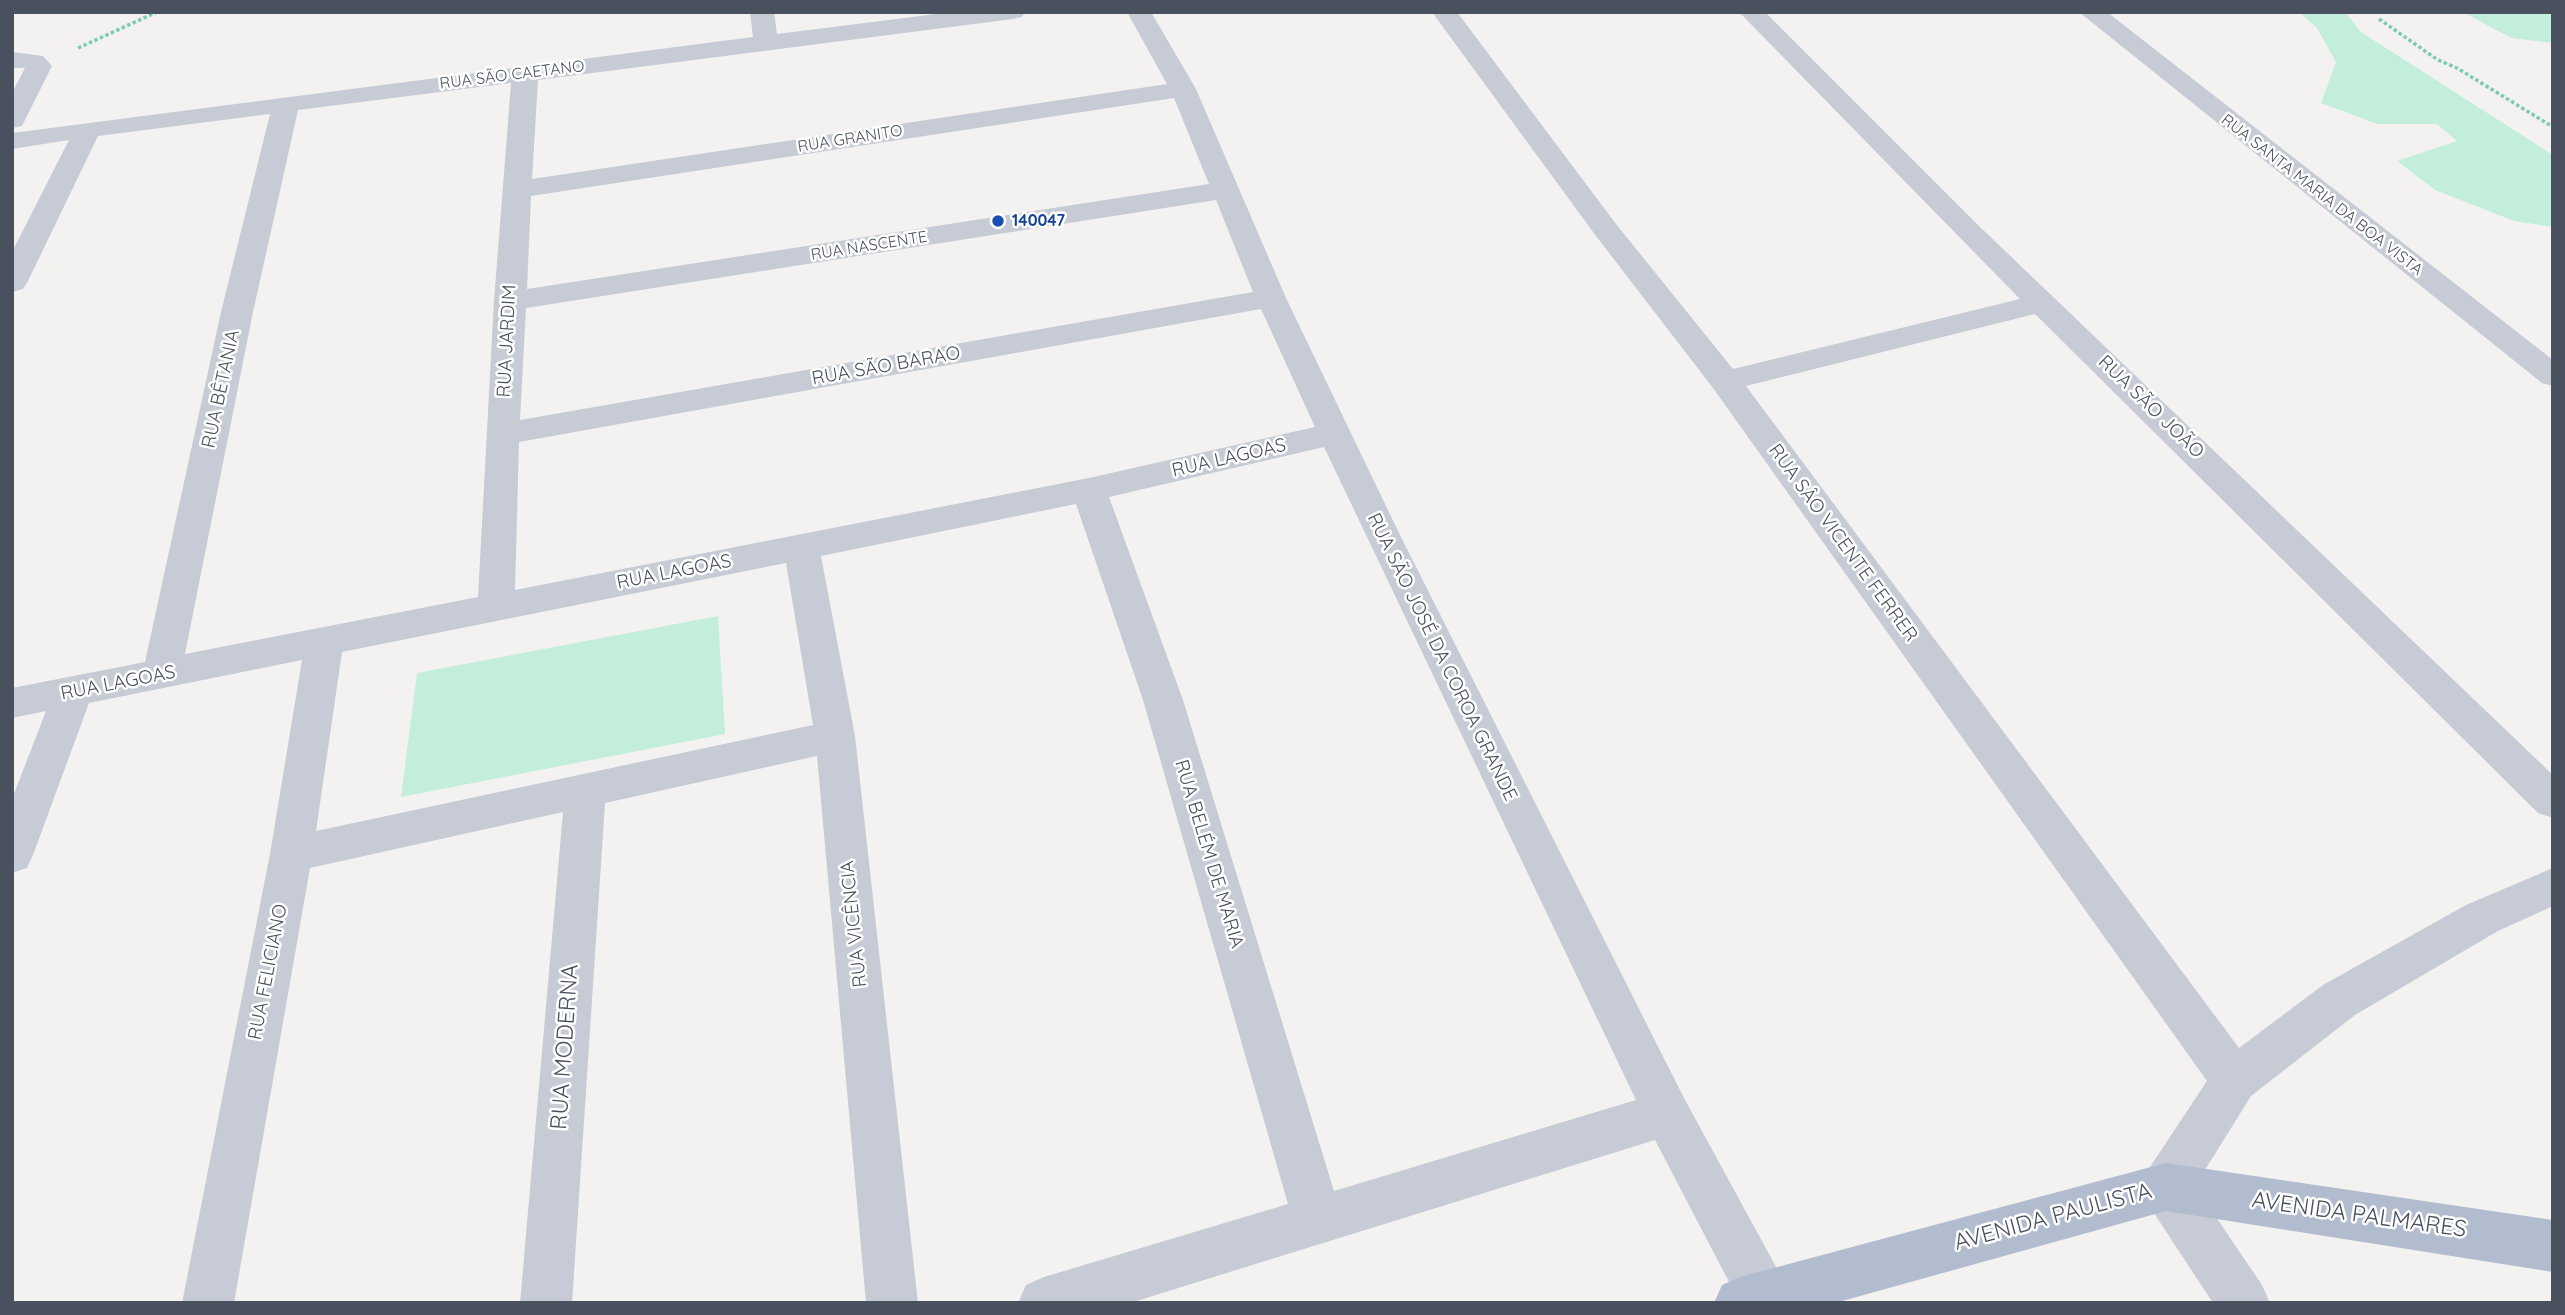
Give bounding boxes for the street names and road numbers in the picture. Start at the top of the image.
street label: RUA SÃO CAETANO [439,57,585,93]
street label: RUA SANTA MARIA DA BOA VISTA [2217,110,2427,280]
street label: RUA GRANITO [796,121,904,157]
street label: RUA NASCENTE [809,227,929,265]
street label: RUA JARDIM [493,284,521,398]
street label: RUA BÊTANIA [197,328,245,450]
street label: RUA SÃO BARAO [810,342,962,390]
street label: RUA SÃO JOÃO [2093,351,2209,463]
street label: RUA LAGOAS [1170,434,1288,482]
street label: RUA SÂO VICENTE FERRER [1764,440,1922,646]
street label: RUA SÃO JOSÉ DA COROA GRANDE [1362,509,1522,805]
street label: RUA LAGOAS [615,550,733,594]
street label: RUA LAGOAS [59,661,177,705]
street label: RUA BELÉM DE MARIA [1169,757,1249,951]
street label: RUA VICÊNCIA [836,859,872,989]
street label: RUA FELICIANO [244,902,292,1042]
street label: RUA MODERNA [545,963,585,1131]
street label: AVENIDA PAULISTA [1951,1177,2155,1257]
street label: AVENIDA PALMARES [2250,1186,2468,1244]

